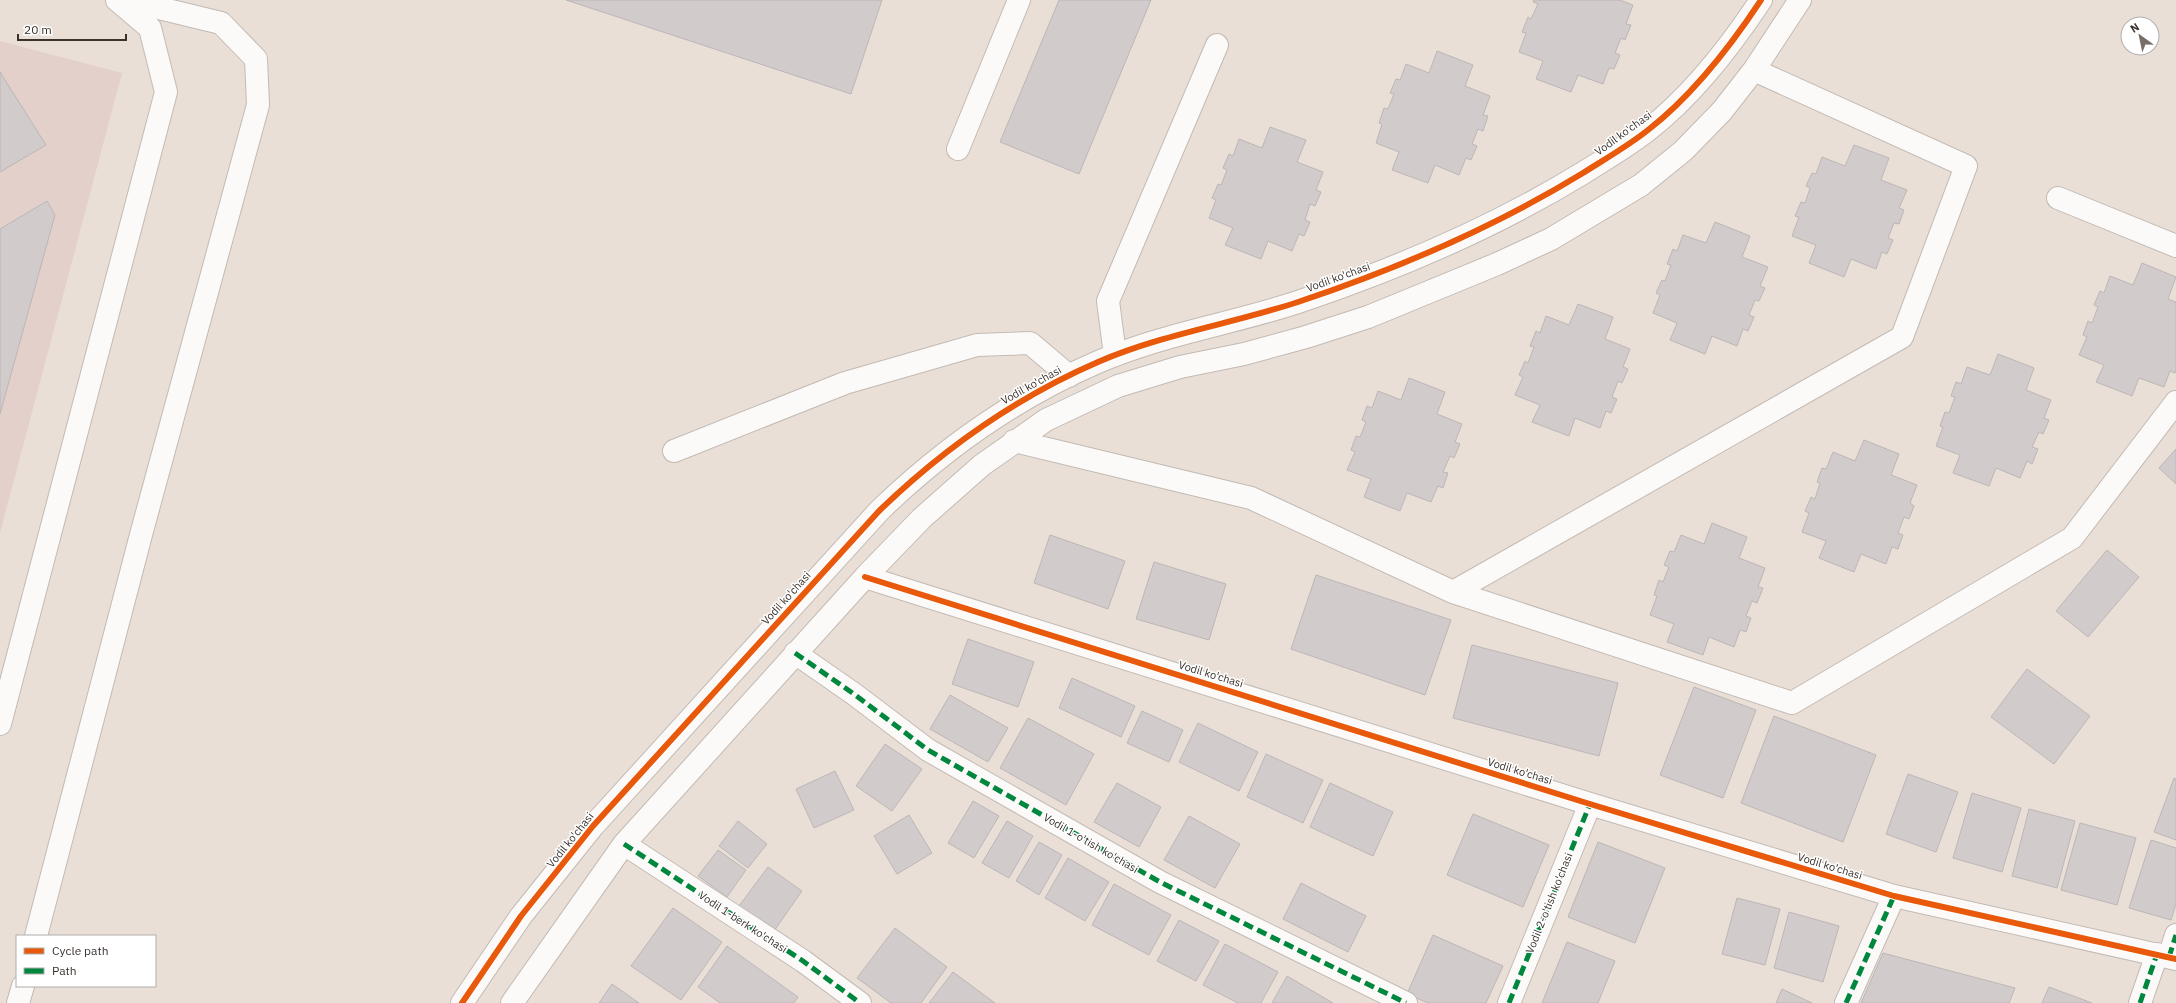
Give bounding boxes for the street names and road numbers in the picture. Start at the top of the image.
street label: Vodil ko'chasi [1592,108,1654,158]
street label: Vodil ko'chasi [1304,259,1372,295]
street label: Vodil ko'chasi [998,363,1064,407]
street label: Vodil ko'chasi [758,568,814,628]
street label: Vodil ko'chasi [1177,658,1245,690]
street label: Vodil ko'chasi [1486,755,1554,787]
street label: Vodil ko'chasi [543,810,597,870]
street label: Vodil 1-o'tish ko'chasi [1041,810,1141,876]
street label: Vodil ko'chasi [1796,850,1864,882]
street label: Vodil 2-o'tish ko'chasi [1522,851,1576,955]
street label: Vodil 1-berk ko'chasi [696,888,790,956]

